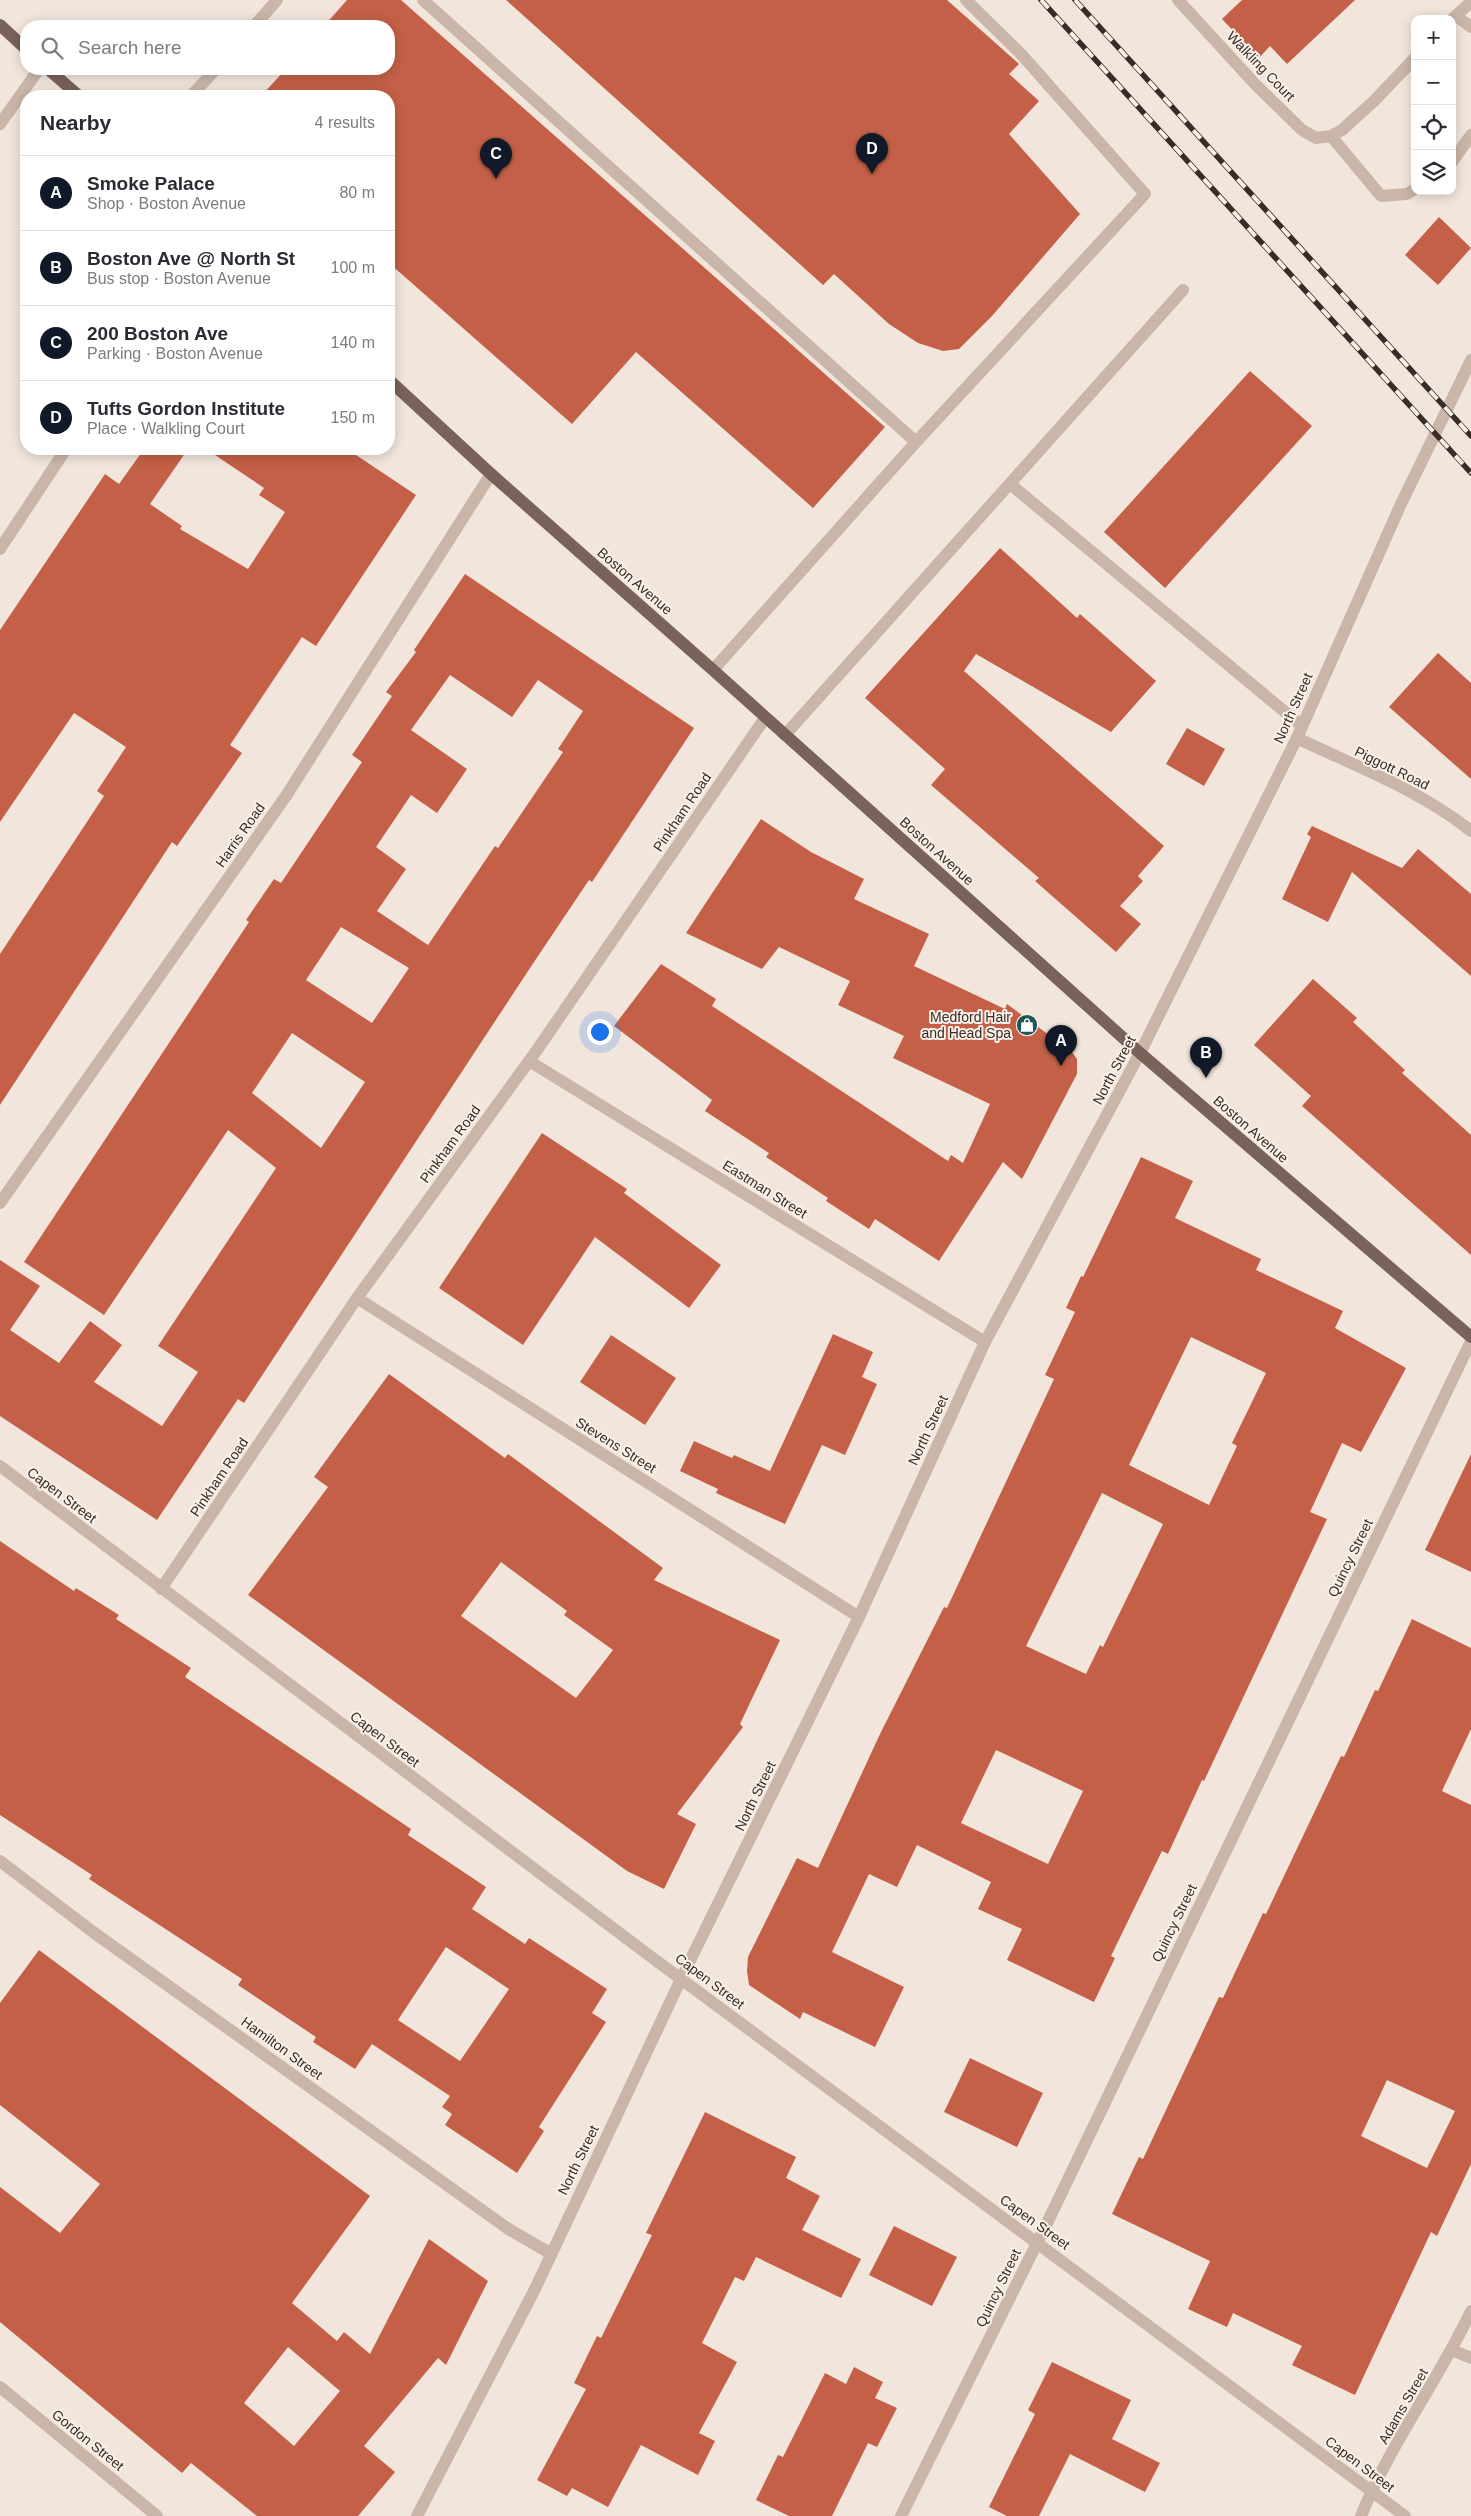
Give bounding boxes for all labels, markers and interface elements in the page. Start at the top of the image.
map controls [1411,15,1456,195]
button: + [1411,15,1456,60]
search box [20,20,395,75]
street label: Walkling Court [1224,28,1298,104]
icon: search [38,34,66,62]
text: Search here [78,37,182,58]
button: − [1411,60,1456,105]
button: locate [1411,105,1456,150]
text: Nearby [40,111,111,134]
text: 4 results [315,114,375,131]
pin: D [856,133,888,174]
pin: C [480,138,512,179]
button: layers [1411,150,1456,195]
text: Smoke Palace [87,173,215,194]
text: A [50,184,62,201]
text: 80 m [339,184,375,201]
text: Shop · Boston Avenue [87,195,246,212]
text: Boston Ave @ North St [87,248,295,269]
text: B [50,259,62,276]
text: 100 m [331,259,375,276]
text: Bus stop · Boston Avenue [87,270,271,287]
text: 200 Boston Ave [87,323,228,344]
text: C [50,334,62,351]
text: 140 m [331,334,375,351]
text: Parking · Boston Avenue [87,345,263,362]
text: Tufts Gordon Institute [87,398,285,419]
text: D [50,409,62,426]
text: 150 m [331,409,375,426]
text: Place · Walkling Court [87,420,245,437]
street label: Boston Avenue [594,544,676,618]
street label: North Street [1270,670,1316,746]
street label: Piggott Road [1352,743,1432,793]
street label: Pinkham Road [650,769,714,855]
street label: Harris Road [212,800,268,870]
street label: Boston Avenue [897,814,977,889]
place label: Medford Hair and Head Spa [921,1009,1011,1041]
shop icon: Medford Hair and Head Spa [1015,1013,1039,1037]
your location [587,1019,613,1045]
pin: A [1045,1025,1077,1066]
street label: North Street [1089,1033,1139,1107]
pin: B [1190,1037,1222,1078]
street label: Boston Avenue [1210,1092,1292,1166]
street label: Pinkham Road [417,1102,483,1186]
street label: Eastman Street [720,1157,810,1221]
street label: North Street [905,1392,951,1468]
street label: Stevens Street [573,1414,659,1476]
street label: Pinkham Road [187,1434,251,1520]
street label: Capen Street [24,1464,100,1526]
street label: Quincy Street [1324,1516,1376,1600]
street label: Capen Street [347,1708,423,1770]
street label: North Street [731,1758,779,1833]
street label: Quincy Street [1148,1881,1200,1965]
street label: Capen Street [672,1950,748,2012]
street label: Hamilton Street [238,2013,326,2083]
street label: North Street [554,2122,602,2197]
street label: Capen Street [997,2191,1073,2253]
street label: Quincy Street [972,2246,1024,2330]
street label: Adams Street [1375,2365,1431,2447]
street label: Gordon Street [49,2406,127,2474]
street label: Capen Street [1322,2433,1398,2495]

